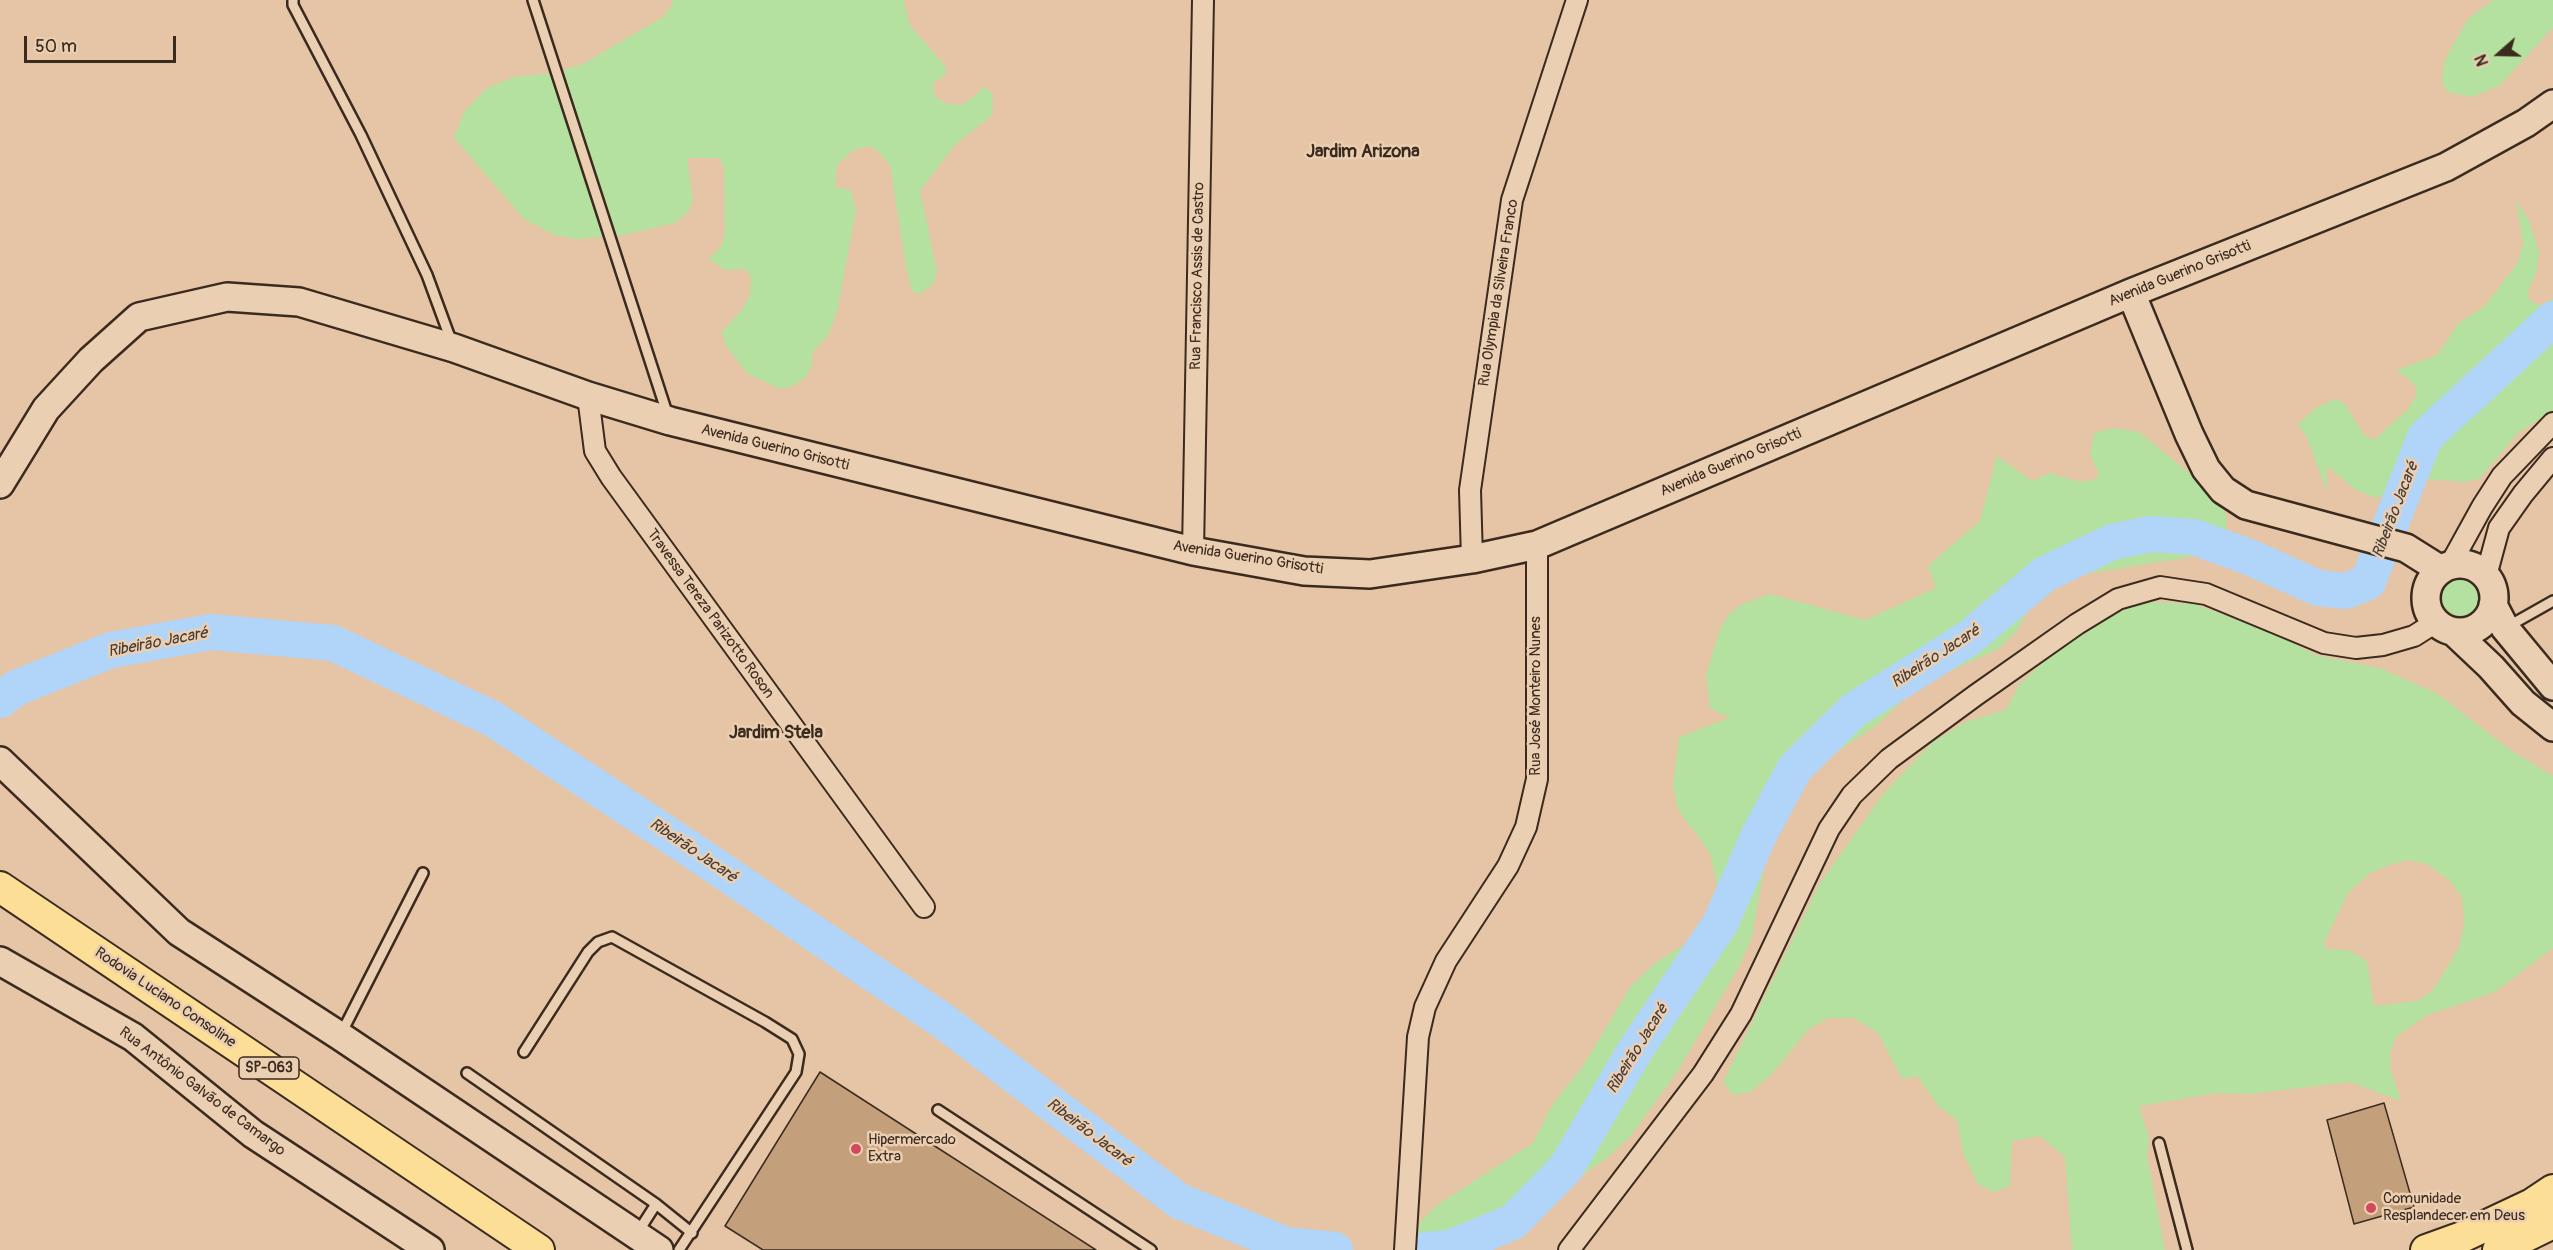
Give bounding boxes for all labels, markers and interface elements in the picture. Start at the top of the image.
scale bar [27,24,178,62]
north arrow [2469,24,2529,84]
text: 50 m [35,35,77,58]
text: N [2471,52,2493,69]
district label: Jardim Arizona [1306,141,1420,163]
street label: Rua Francisco Assis de Castro [1187,182,1209,370]
street label: Rua Olympia da Silveira Franco [1475,198,1523,388]
street label: Avenida Guerino Grisotti [2106,237,2254,311]
street label: Avenida Guerino Grisotti [699,421,851,475]
street label: Avenida Guerino Grisotti [1658,425,1804,501]
water label: Ribeirão Jacaré [2369,459,2423,561]
street label: Travessa Tereza Parizotto Roson [642,526,778,702]
street label: Avenida Guerino Grisotti [1172,537,1324,579]
street label: Rua José Monteiro Nunes [1527,616,1545,776]
water label: Ribeirão Jacaré [1888,621,1984,693]
water label: Ribeirão Jacaré [106,624,210,662]
district label: Jardim Stela [729,722,823,744]
water label: Ribeirão Jacaré [646,815,740,887]
street label: Rodovia Luciano Consoline [91,944,239,1052]
water label: Ribeirão Jacaré [1603,1001,1673,1097]
street label: Rua Antônio Galvão de Camargo [115,1024,289,1160]
road number: SP-063 [239,1057,299,1079]
water label: Ribeirão Jacaré [1043,1095,1135,1171]
place label: Hipermercado Extra [868,1131,956,1166]
marker: Hipermercado Extra [849,1142,863,1156]
place label: Comunidade Resplandecer em Deus [2383,1190,2525,1225]
marker: Comunidade Resplandecer em Deus [2364,1201,2378,1215]

